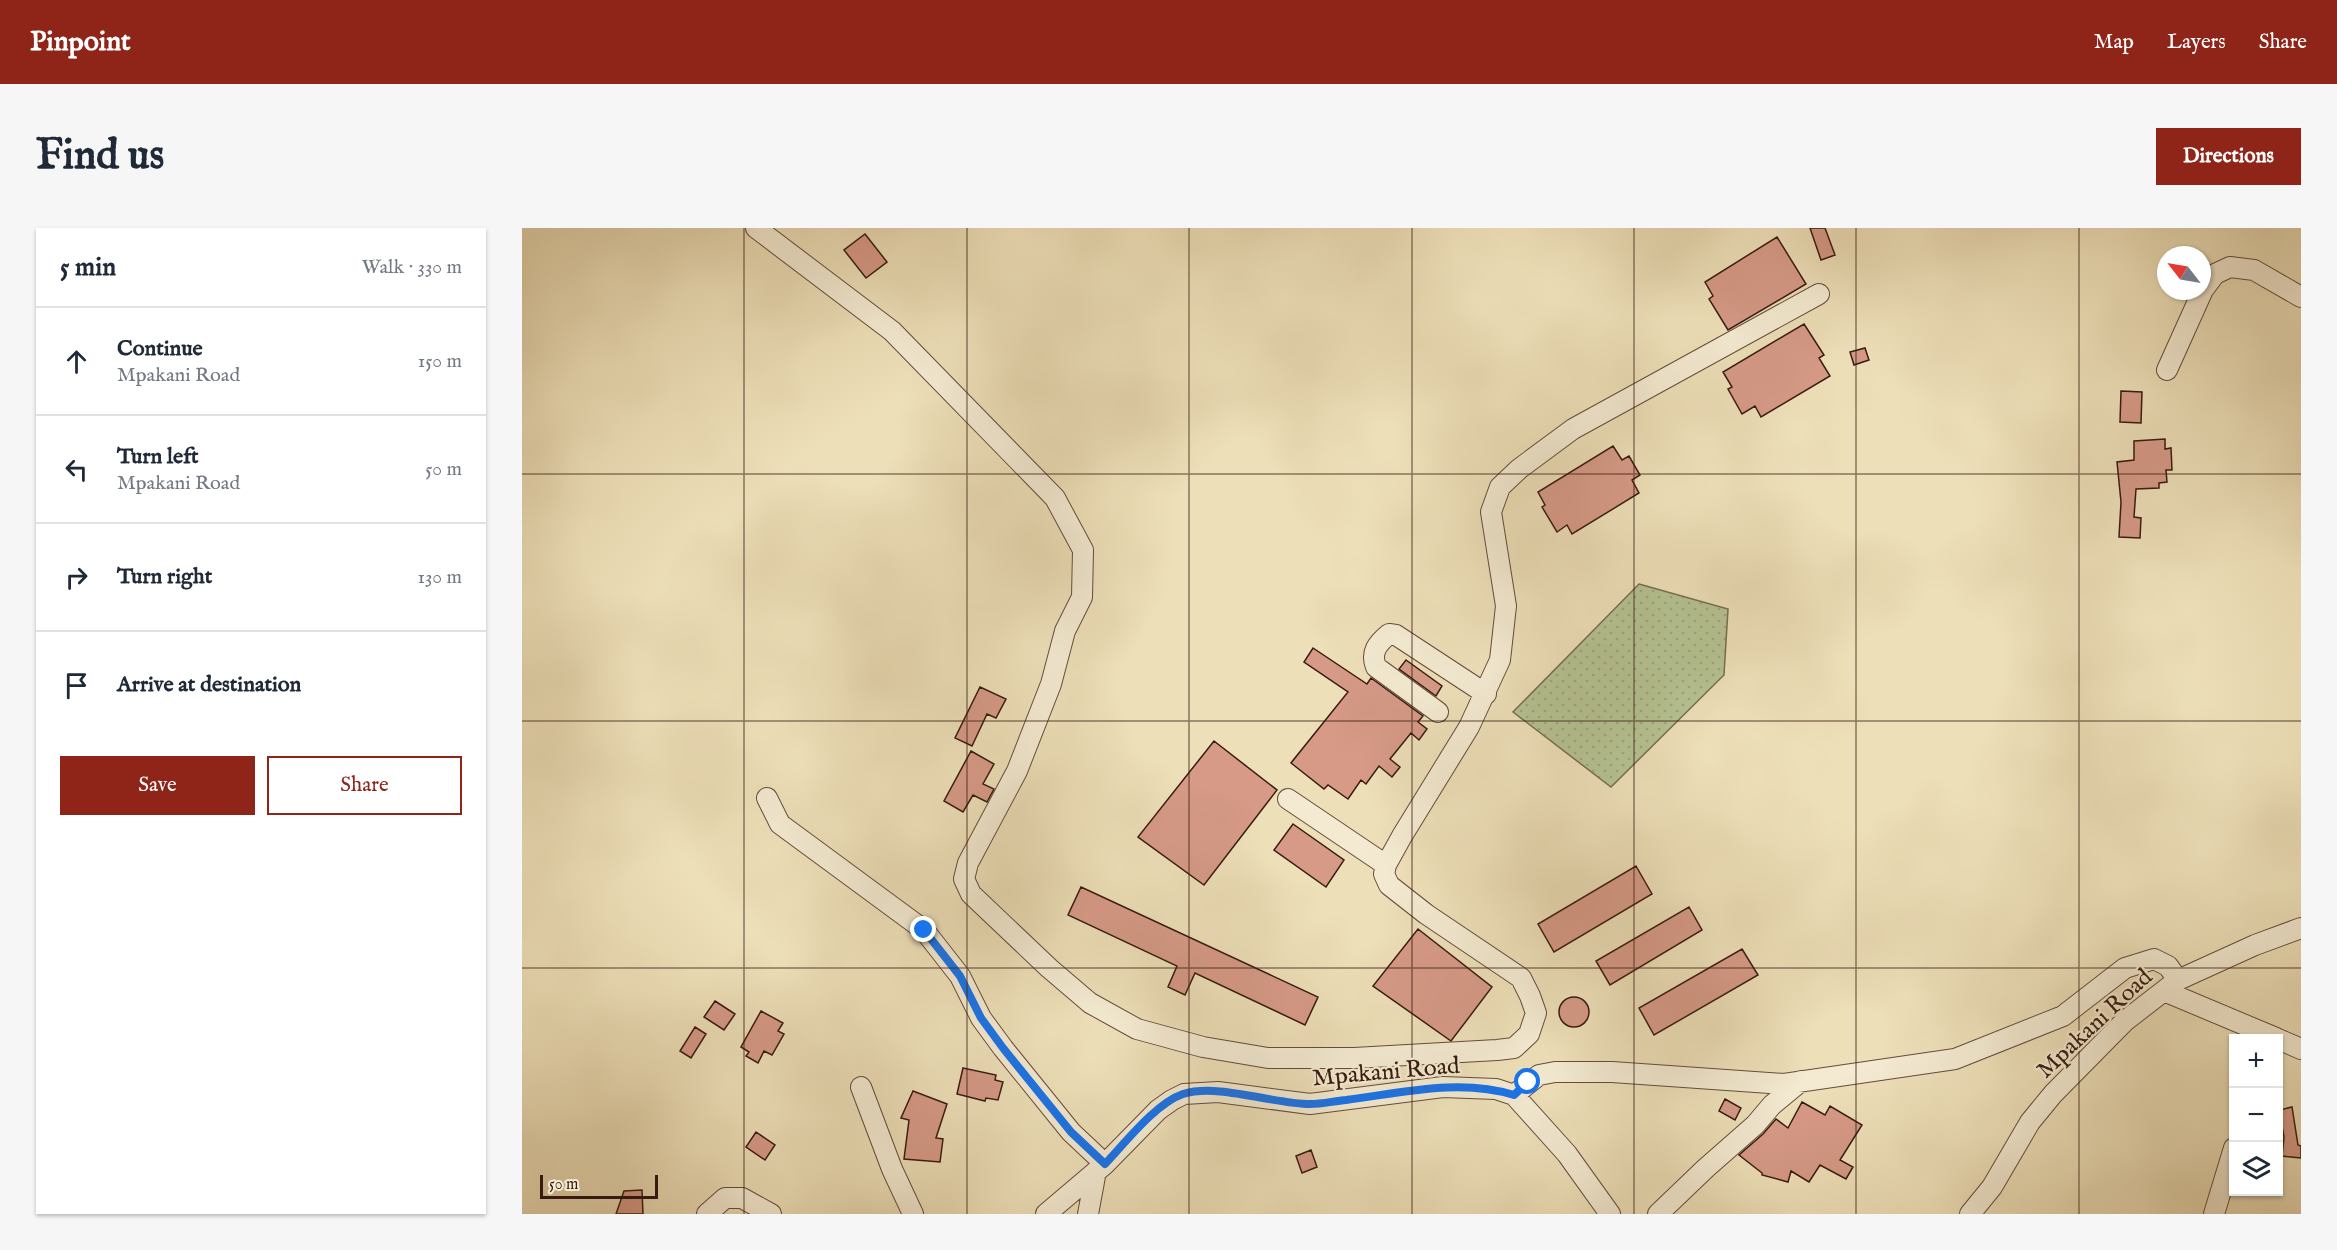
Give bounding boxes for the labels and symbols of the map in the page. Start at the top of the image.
north arrow [2157,246,2211,300]
route end [910,916,936,942]
street label: Mpakani Road [2030,962,2160,1086]
street label: Mpakani Road [1311,1051,1461,1094]
route start [1514,1068,1540,1094]
scale bar [540,1172,658,1200]

